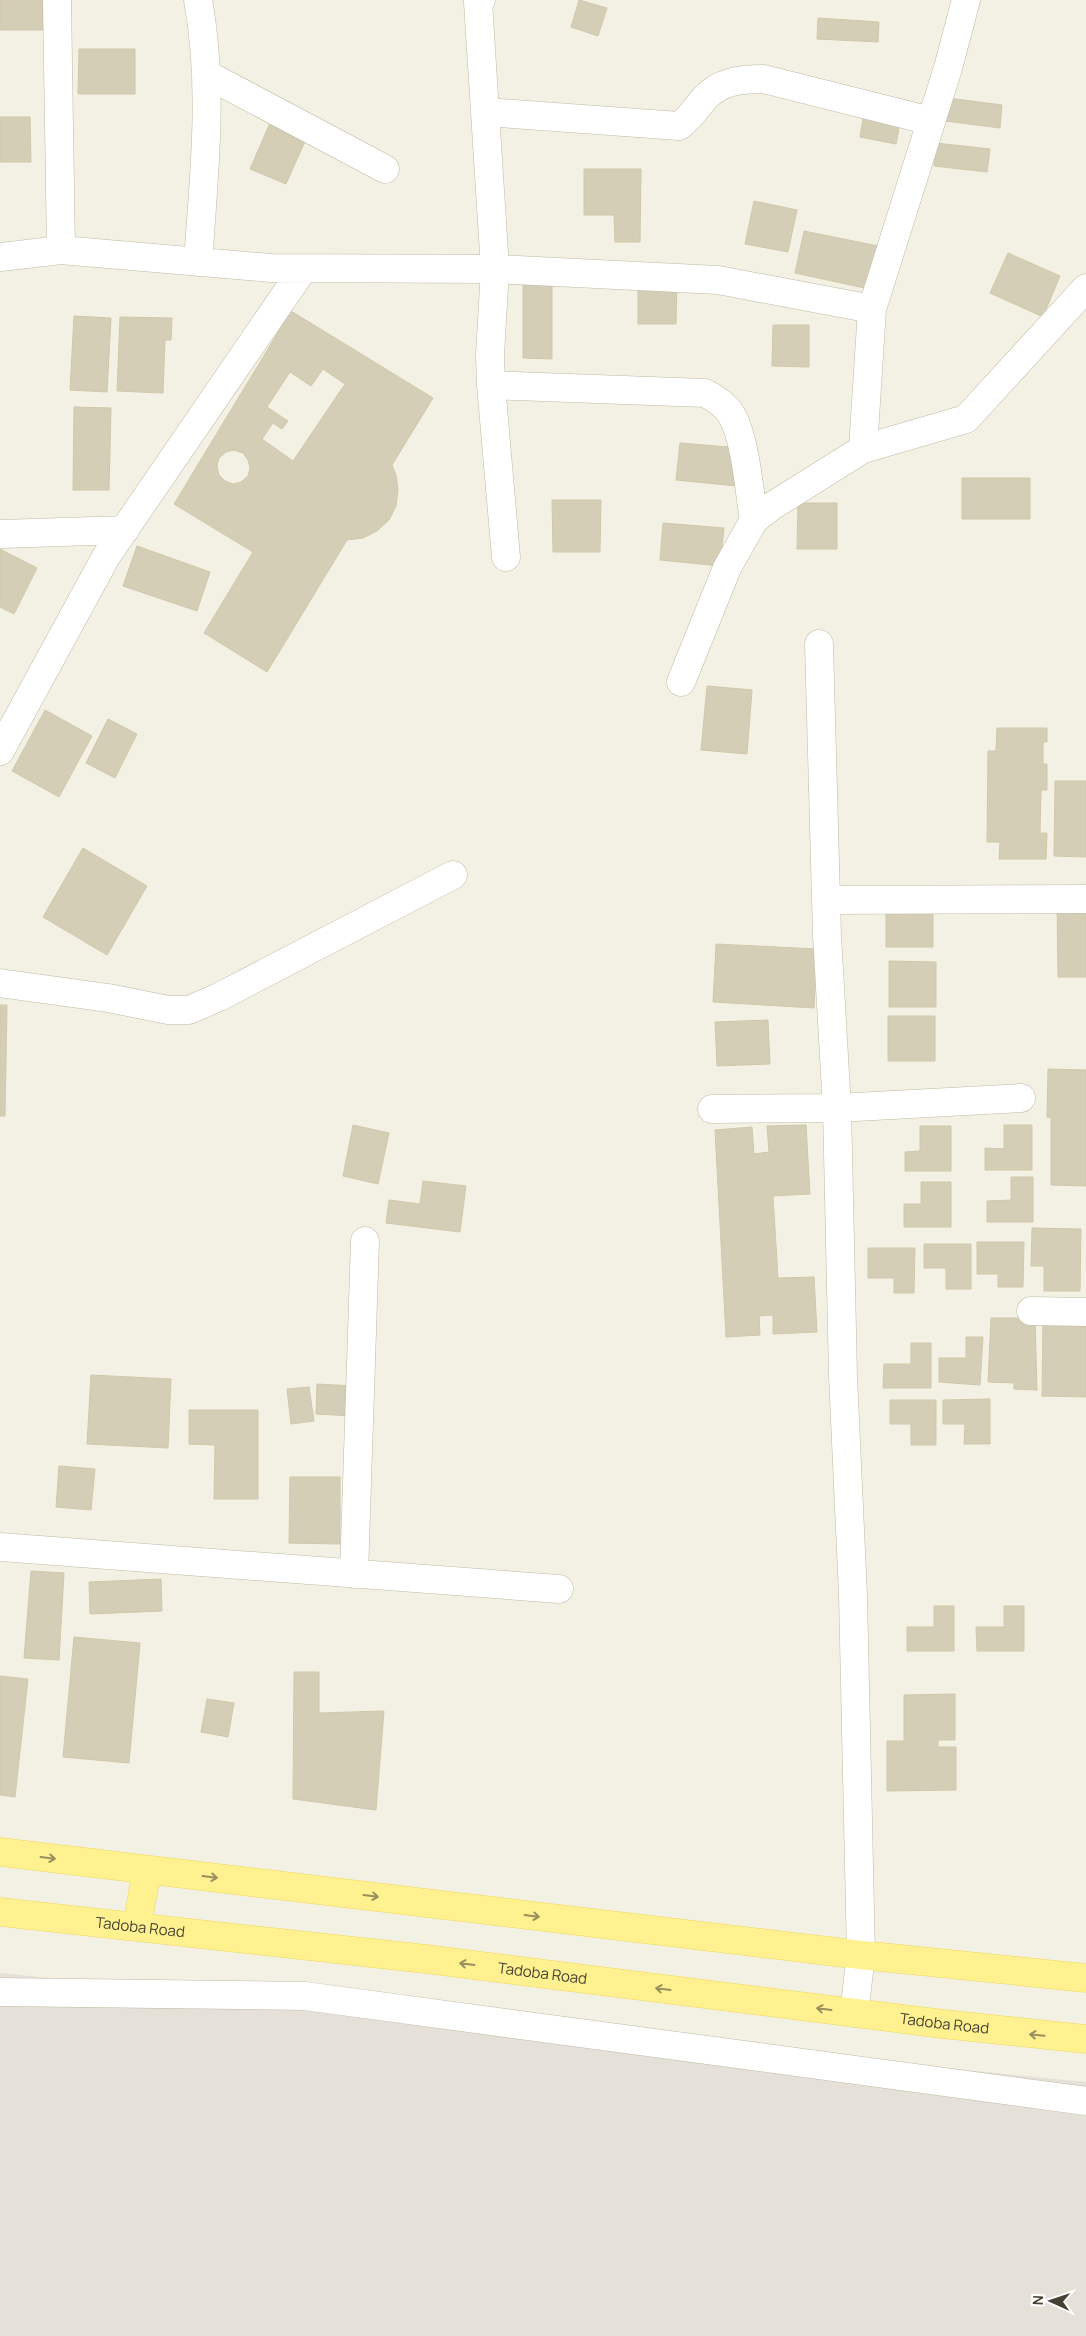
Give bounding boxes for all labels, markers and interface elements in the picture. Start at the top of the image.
one-way arrow [40,1853,56,1863]
one-way arrow [201,1872,217,1882]
one-way arrow [363,1891,379,1901]
one-way arrow [524,1911,540,1921]
street label: Tadoba Road [94,1912,186,1942]
street label: Tadoba Road [497,1957,588,1989]
one-way arrow [459,1959,475,1969]
one-way arrow [655,1984,671,1994]
one-way arrow [816,2004,832,2014]
street label: Tadoba Road [899,2008,990,2039]
one-way arrow [1030,2030,1046,2039]
north arrow [1026,2276,1076,2326]
text: N [1028,2295,1047,2306]

